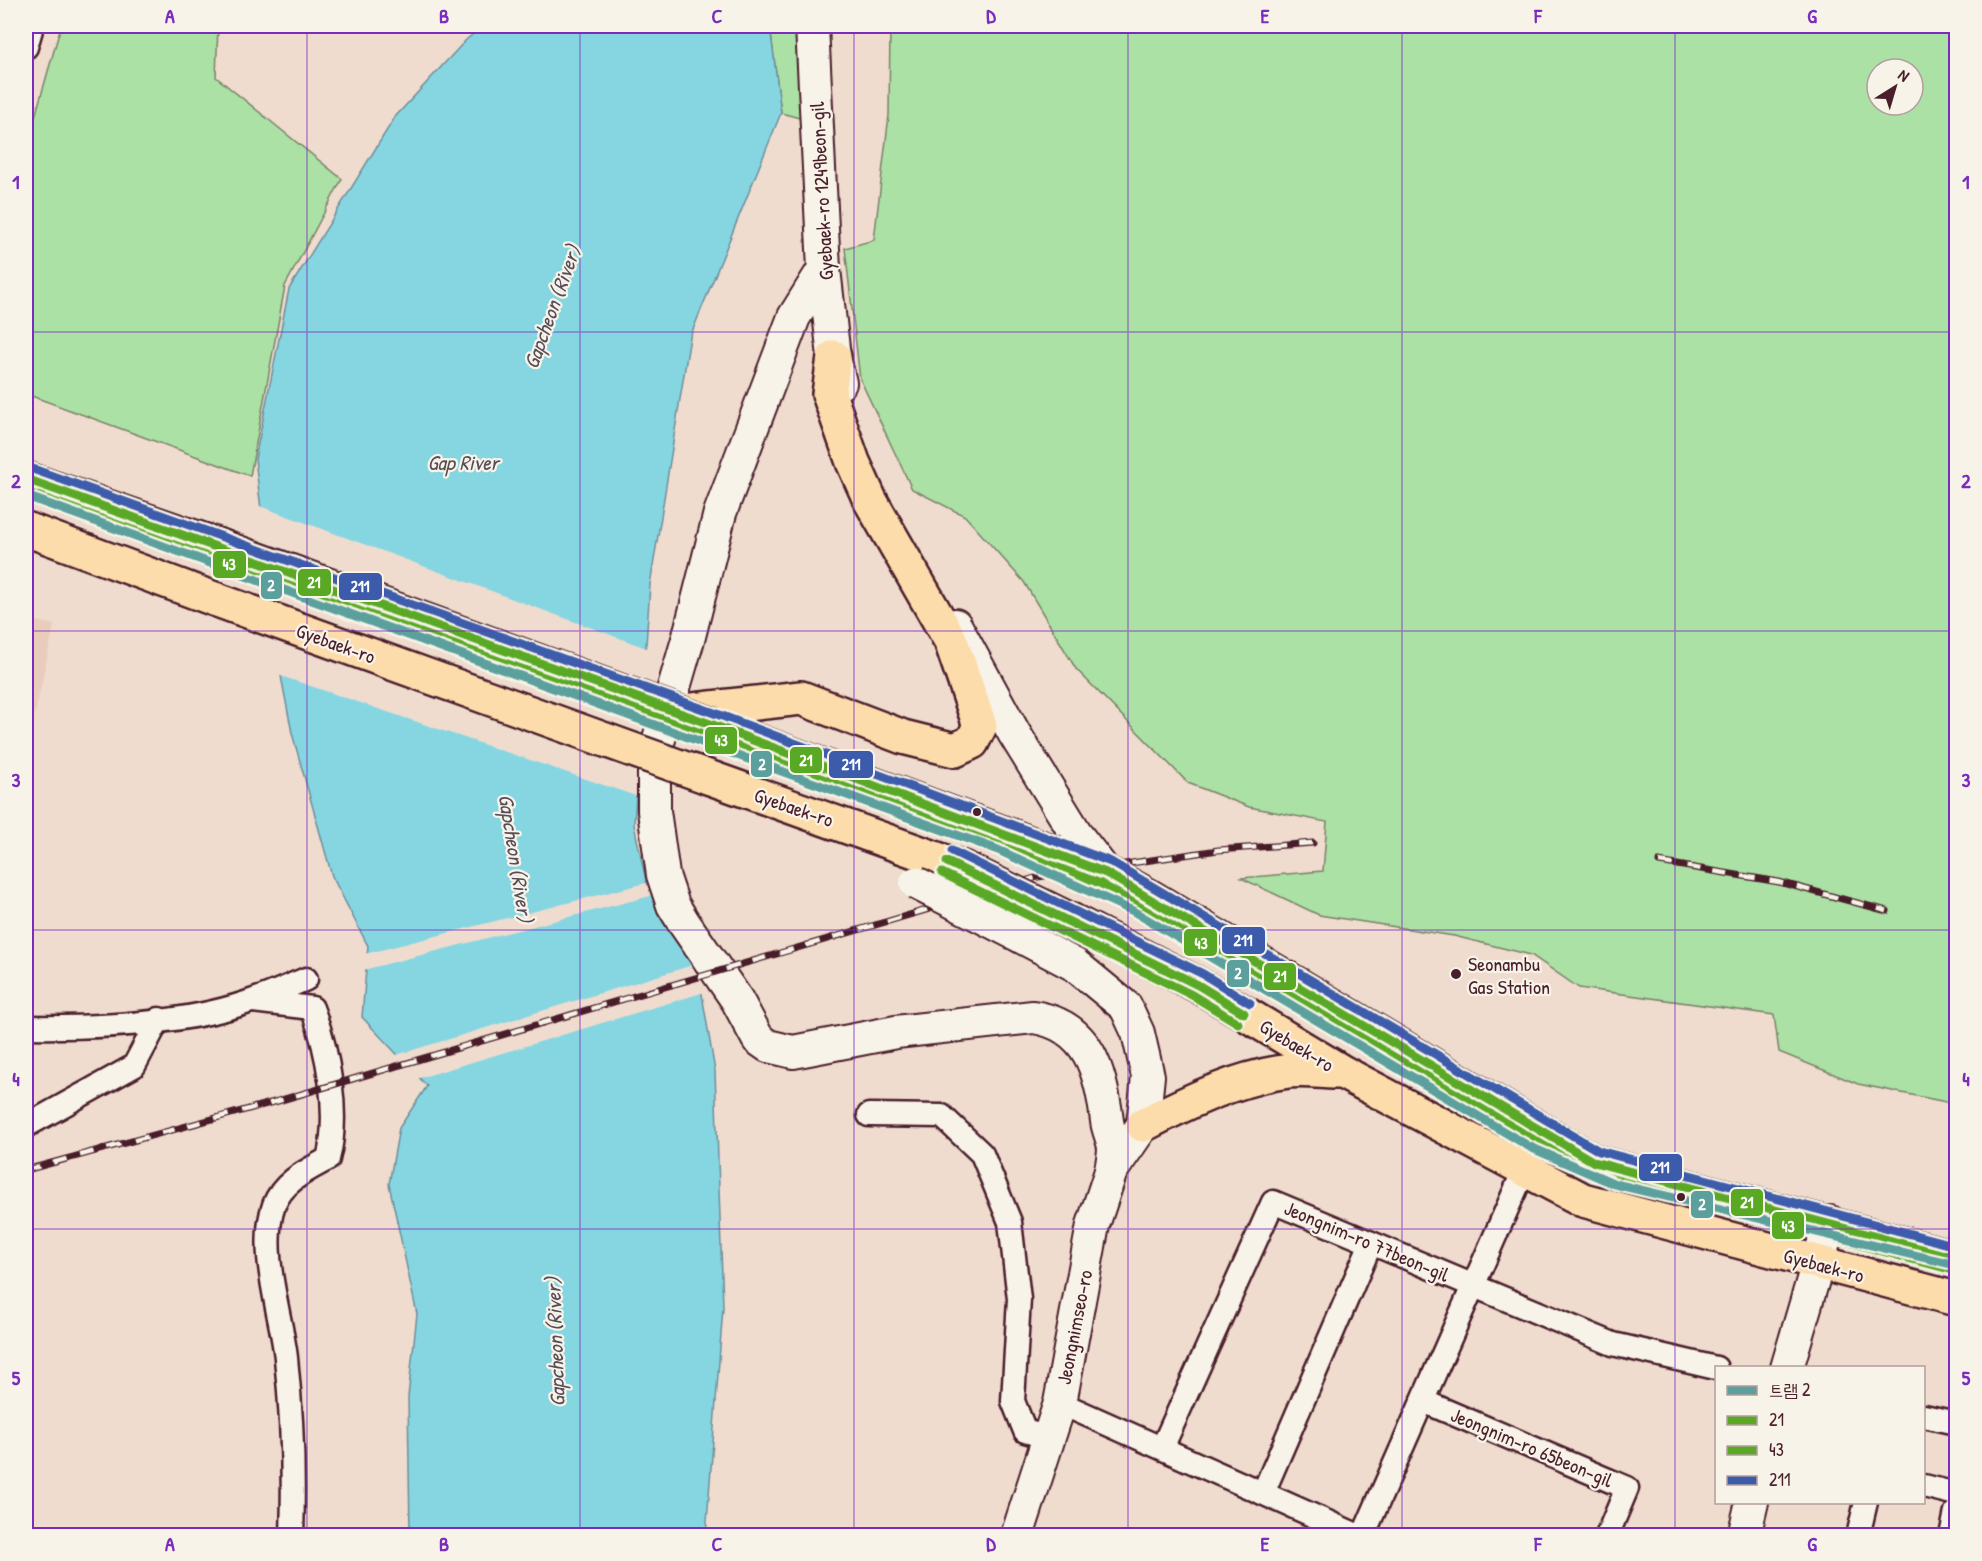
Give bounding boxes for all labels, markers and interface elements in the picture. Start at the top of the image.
text: A [165,2,175,29]
text: B [439,2,449,29]
text: C [712,2,723,29]
text: D [986,2,996,29]
text: E [1261,2,1270,29]
text: F [1533,2,1543,29]
text: G [1807,2,1817,29]
north arrow [1865,57,1925,117]
text: N [1894,64,1914,87]
street label: Gyebaek-ro 1249beon-gil [803,101,839,281]
text: 1 [12,168,20,195]
text: 1 [1962,168,1970,195]
water label: Gapcheon (River) [516,240,588,373]
water label: Gap River [427,448,502,477]
text: 2 [11,467,21,494]
text: 2 [1961,467,1971,494]
line badge: 43 [212,550,247,579]
text: 43 [222,553,236,575]
line badge: 21 [297,568,332,597]
line badge: 2 [260,571,283,600]
text: 21 [307,571,321,593]
line badge: 211 [338,572,383,601]
text: 2 [267,574,275,596]
text: 211 [350,575,370,597]
street label: Gyebaek-ro [293,616,379,670]
line badge: 43 [704,726,738,755]
text: 43 [714,729,728,751]
line badge: 21 [789,746,823,774]
text: 21 [799,749,813,771]
line badge: 2 [750,750,773,778]
line badge: 211 [828,750,874,779]
text: 2 [758,753,766,775]
text: 211 [841,753,861,775]
text: 3 [12,766,21,793]
text: 3 [1962,766,1971,793]
street label: Gyebaek-ro [751,781,837,833]
water label: Gapcheon (River) [492,792,541,925]
unlabelled marker [971,806,983,818]
line badge: 211 [1221,926,1266,955]
line badge: 43 [1183,928,1218,957]
text: 211 [1233,929,1253,951]
text: 43 [1194,932,1208,954]
place label: Seonambu Gas Station [1468,950,1550,1000]
line badge: 2 [1226,959,1250,988]
text: 2 [1234,962,1242,984]
line badge: 21 [1263,962,1297,991]
text: 21 [1273,965,1287,987]
marker: Seonambu Gas Station [1449,967,1463,981]
street label: Gyebaek-ro [1255,1012,1339,1078]
text: 4 [12,1065,20,1092]
text: 4 [1962,1065,1970,1092]
line badge: 211 [1638,1153,1683,1182]
text: 211 [1650,1156,1670,1178]
line badge: 21 [1730,1188,1764,1217]
line badge: 2 [1690,1190,1714,1219]
unlabelled marker [1675,1191,1687,1203]
text: 21 [1740,1191,1754,1213]
text: 2 [1698,1193,1706,1215]
street label: Jeongnim-ro 77beon-gil [1280,1194,1454,1288]
line badge: 43 [1771,1211,1805,1240]
text: 43 [1781,1215,1795,1237]
street label: Gyebaek-ro [1781,1241,1867,1289]
street label: Jeongnimseo-ro [1050,1267,1098,1387]
water label: Gapcheon (River) [538,1276,572,1407]
text: 5 [12,1364,21,1391]
text: 5 [1962,1364,1971,1391]
legend [1715,1366,1925,1504]
text: 트램 2 [1769,1377,1811,1402]
street label: Jeongnim-ro 65beon-gil [1447,1401,1618,1494]
text: 21 [1769,1407,1784,1432]
text: 43 [1769,1437,1784,1462]
text: 211 [1769,1467,1791,1492]
text: A [165,1530,175,1557]
text: B [439,1530,449,1557]
text: C [712,1530,723,1557]
text: D [986,1530,996,1557]
text: E [1261,1530,1270,1557]
text: F [1533,1530,1543,1557]
text: G [1807,1530,1817,1557]

